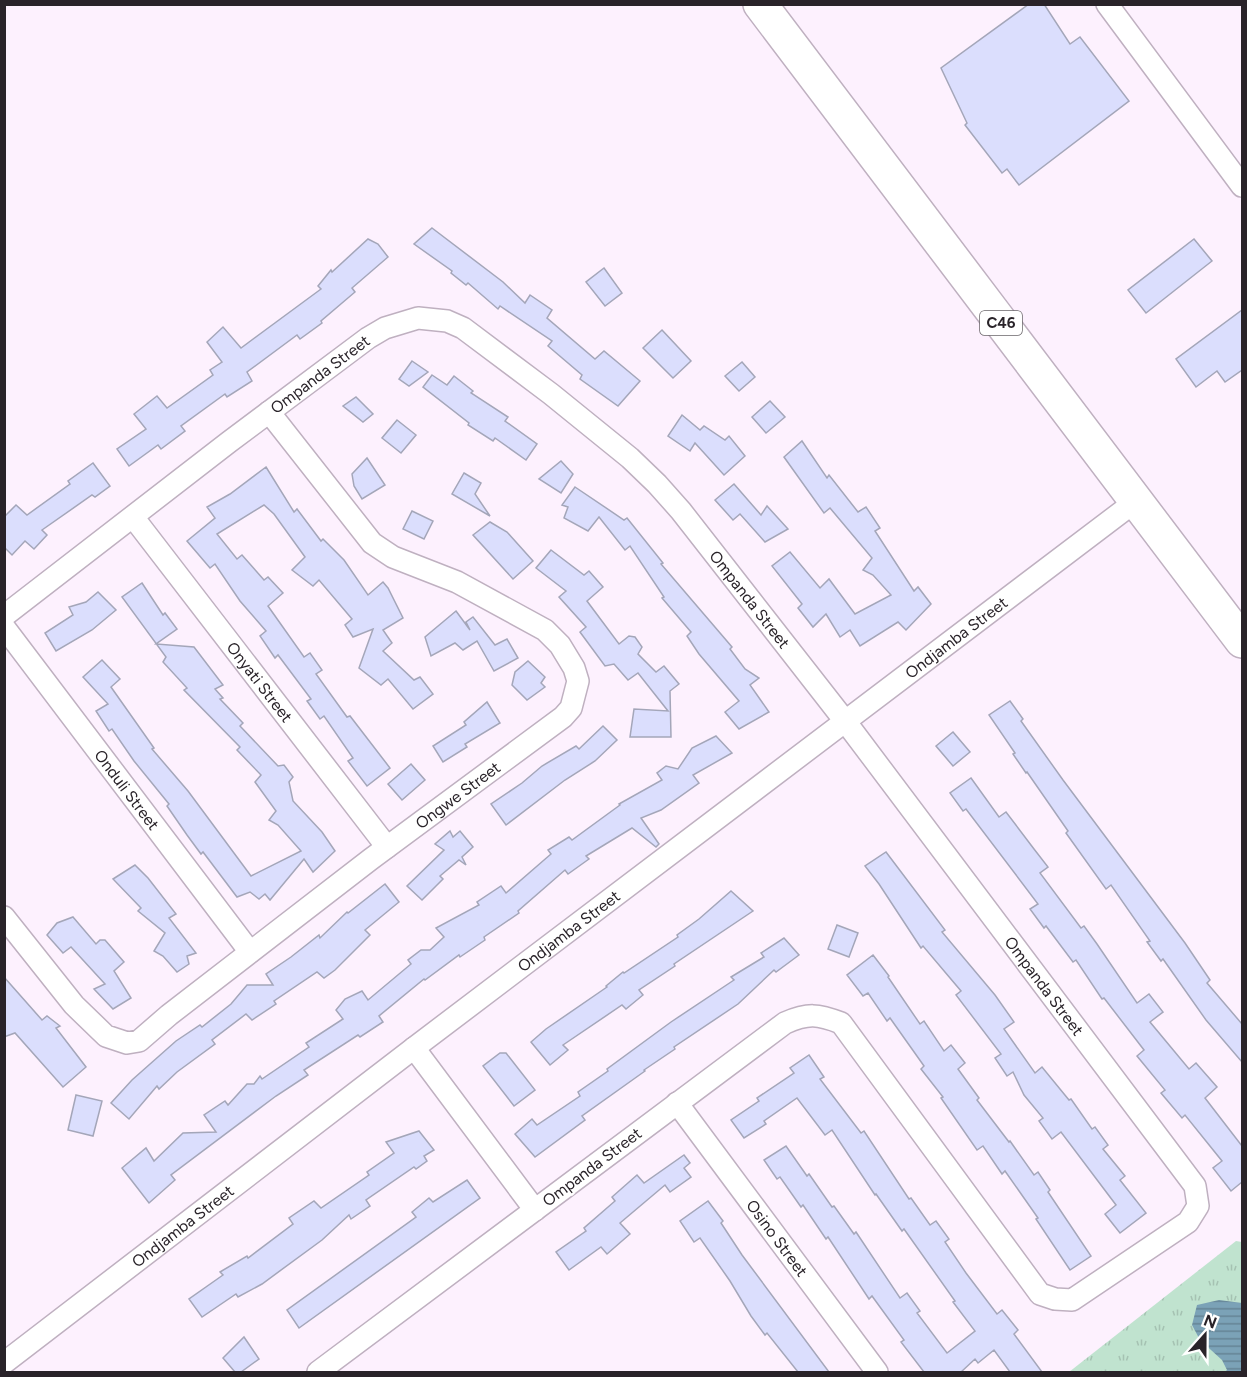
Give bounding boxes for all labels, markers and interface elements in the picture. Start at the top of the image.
road number: C46 [980,311,1022,335]
street label: Ompanda Street [267,331,373,417]
street label: Ompanda Street [706,546,794,652]
street label: Ondjamba Street [901,593,1011,682]
street label: Onyati Street [223,638,297,726]
street label: Onduli Street [91,746,164,834]
street label: Ongwe Street [412,757,504,832]
street label: Ondjamba Street [514,886,623,976]
street label: Ompanda Street [1001,933,1088,1039]
street label: Ompanda Street [539,1124,645,1210]
street label: Ondjamba Street [128,1181,237,1271]
street label: Osino Street [743,1196,812,1280]
north arrow [1175,1305,1235,1365]
text: N [1201,1310,1219,1333]

